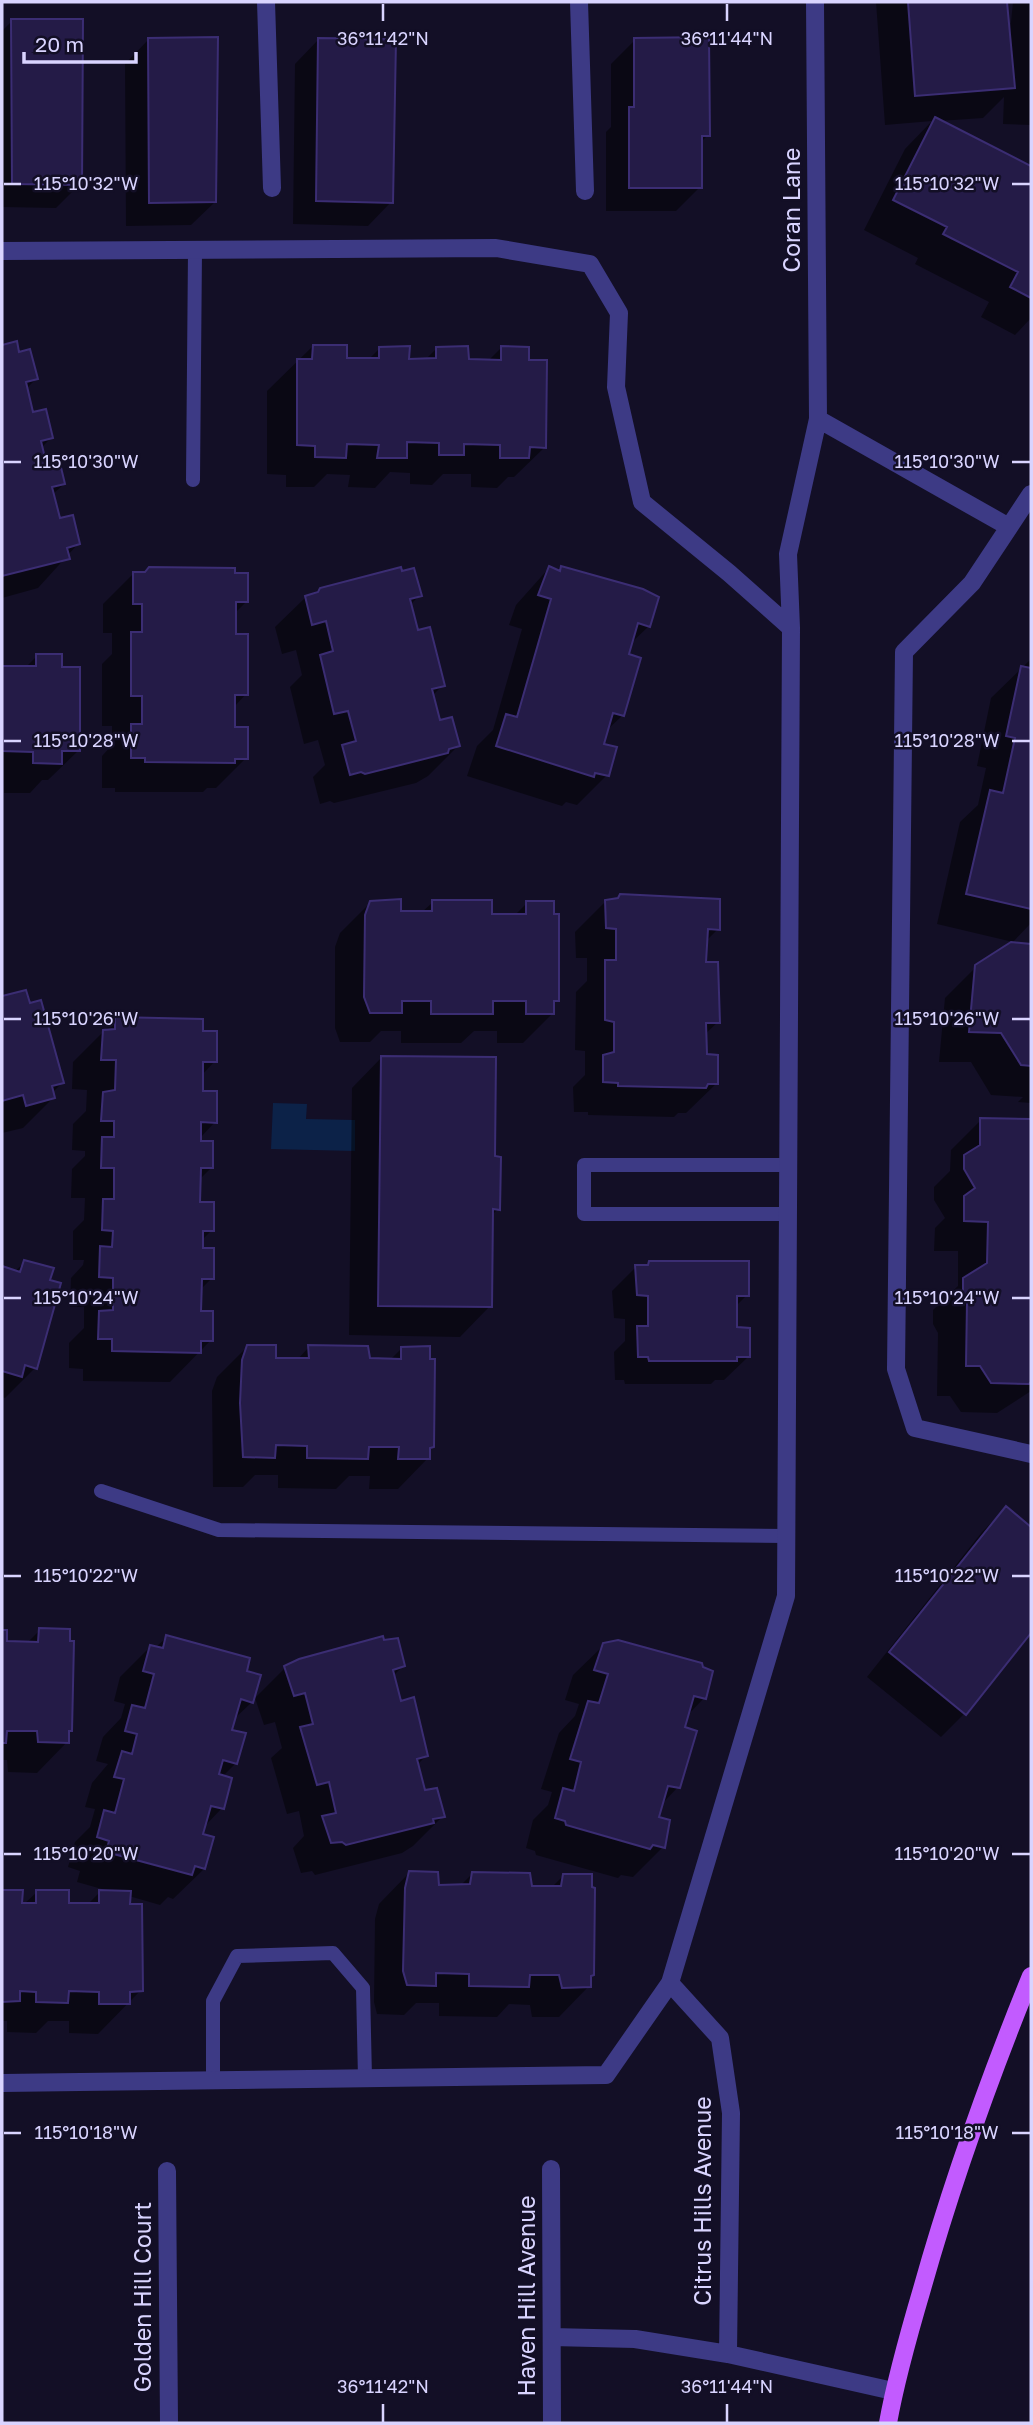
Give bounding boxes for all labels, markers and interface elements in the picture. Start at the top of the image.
scale bar [24,21,136,65]
text: 36°11'42"N [337,27,429,49]
text: 36°11'44"N [681,27,773,49]
text: 20 m [35,31,84,57]
street label: Coran Lane [777,148,805,272]
text: 115°10'32"W [34,172,138,194]
text: 115°10'32"W [895,172,999,194]
text: 115°10'30"W [33,450,139,472]
text: 115°10'30"W [894,450,1000,472]
text: 115°10'28"W [34,729,138,751]
text: 115°10'28"W [895,729,999,751]
text: 115°10'26"W [34,1007,138,1029]
text: 115°10'26"W [895,1007,999,1029]
text: 115°10'24"W [34,1286,138,1308]
text: 115°10'24"W [895,1286,999,1308]
text: 115°10'22"W [34,1564,138,1586]
text: 115°10'22"W [895,1564,999,1586]
text: 115°10'20"W [33,1842,139,1864]
text: 115°10'20"W [894,1842,1000,1864]
street label: Citrus Hills Avenue [688,2096,716,2306]
text: 115°10'18"W [34,2121,138,2143]
text: 115°10'18"W [895,2121,999,2143]
street label: Haven Hill Avenue [512,2196,540,2396]
street label: Golden Hill Court [128,2202,156,2392]
text: 36°11'42"N [337,2375,429,2397]
text: 36°11'44"N [681,2375,773,2397]

